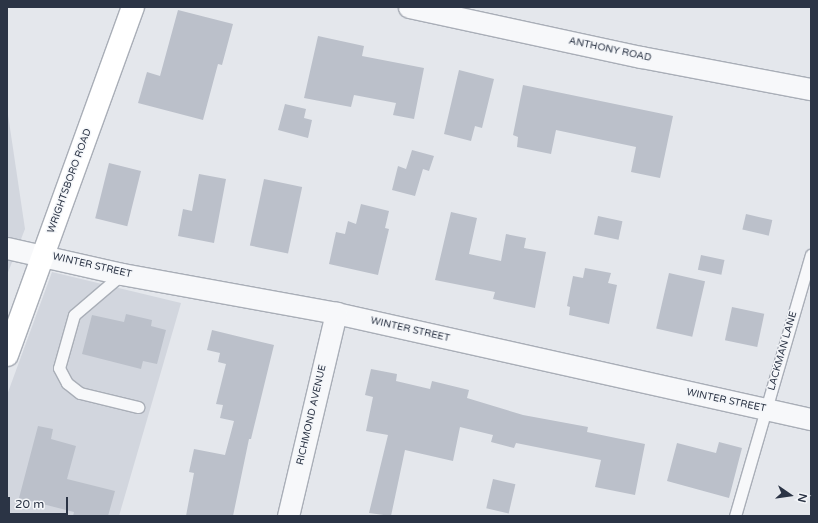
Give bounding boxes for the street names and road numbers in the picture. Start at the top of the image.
street label: ANTHONY ROAD [568,35,652,65]
street label: WRIGHTSBORO ROAD [45,127,95,235]
street label: WINTER STREET [51,251,133,281]
street label: LACKMAN LANE [766,310,800,392]
street label: WINTER STREET [369,315,451,345]
street label: RICHMOND AVENUE [295,364,329,466]
street label: WINTER STREET [685,387,767,415]

